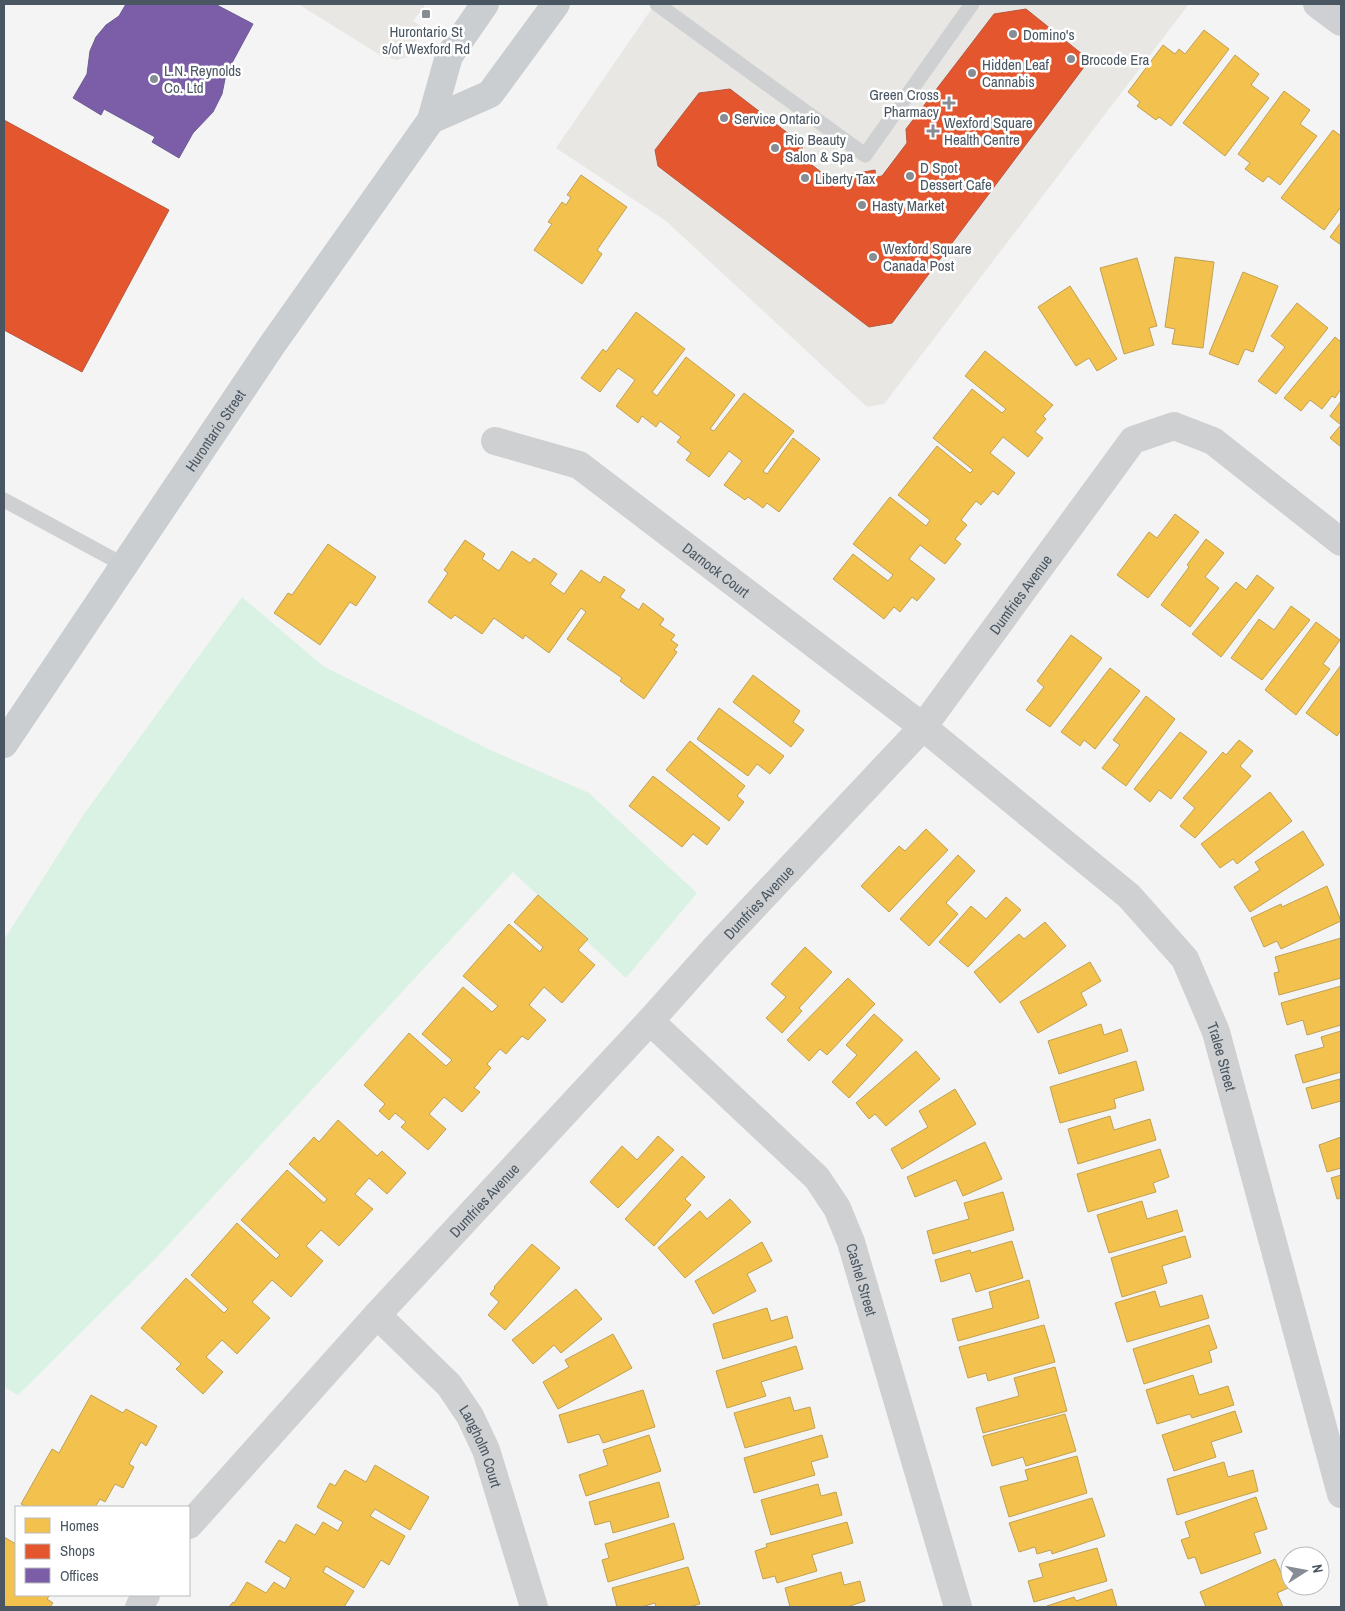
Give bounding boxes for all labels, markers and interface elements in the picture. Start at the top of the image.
marker: Hurontario St s/of Wexford Rd [420,8,432,20]
place label: Hurontario St s/of Wexford Rd [382,21,470,59]
place label: Domino's [1023,24,1075,45]
marker: Domino's [1007,28,1019,40]
place label: Brocode Era [1081,49,1150,70]
marker: Brocode Era [1065,53,1077,65]
place label: Hidden Leaf Cannabis [982,54,1050,92]
place label: L.N. Reynolds Co. Ltd [164,60,241,98]
marker: Hidden Leaf Cannabis [966,67,978,79]
marker: L.N. Reynolds Co. Ltd [148,73,160,85]
place label: Green Cross Pharmacy [869,84,940,122]
marker: Green Cross Pharmacy [943,97,955,109]
place label: Service Ontario [734,108,820,129]
marker: Service Ontario [718,112,730,124]
place label: Wexford Square Health Centre [944,112,1033,150]
marker: Wexford Square Health Centre [926,124,940,138]
place label: Rio Beauty Salon & Spa [785,129,854,167]
marker: Rio Beauty Salon & Spa [769,142,781,154]
place label: D Spot Dessert Cafe [920,157,992,195]
place label: Liberty Tax [815,168,876,189]
marker: D Spot Dessert Cafe [904,170,916,182]
marker: Liberty Tax [799,172,811,184]
place label: Hasty Market [872,195,945,216]
marker: Hasty Market [856,199,868,211]
place label: Wexford Square Canada Post [883,238,972,276]
marker: Wexford Square Canada Post [867,251,879,263]
street label: Hurontario Street [180,385,250,475]
street label: Darnock Court [678,537,755,602]
street label: Dumfries Avenue [984,550,1057,638]
street label: Dumfries Avenue [718,860,798,944]
street label: Tralee Street [1202,1019,1242,1094]
street label: Dumfries Avenue [444,1158,524,1242]
street label: Cashel Street [841,1241,883,1319]
street label: Langholm Court [455,1400,507,1490]
legend [15,1506,190,1596]
text: Homes [60,1515,99,1536]
text: Shops [60,1540,95,1561]
north arrow [1280,1546,1330,1596]
text: N [1308,1563,1327,1574]
text: Offices [60,1565,99,1586]

